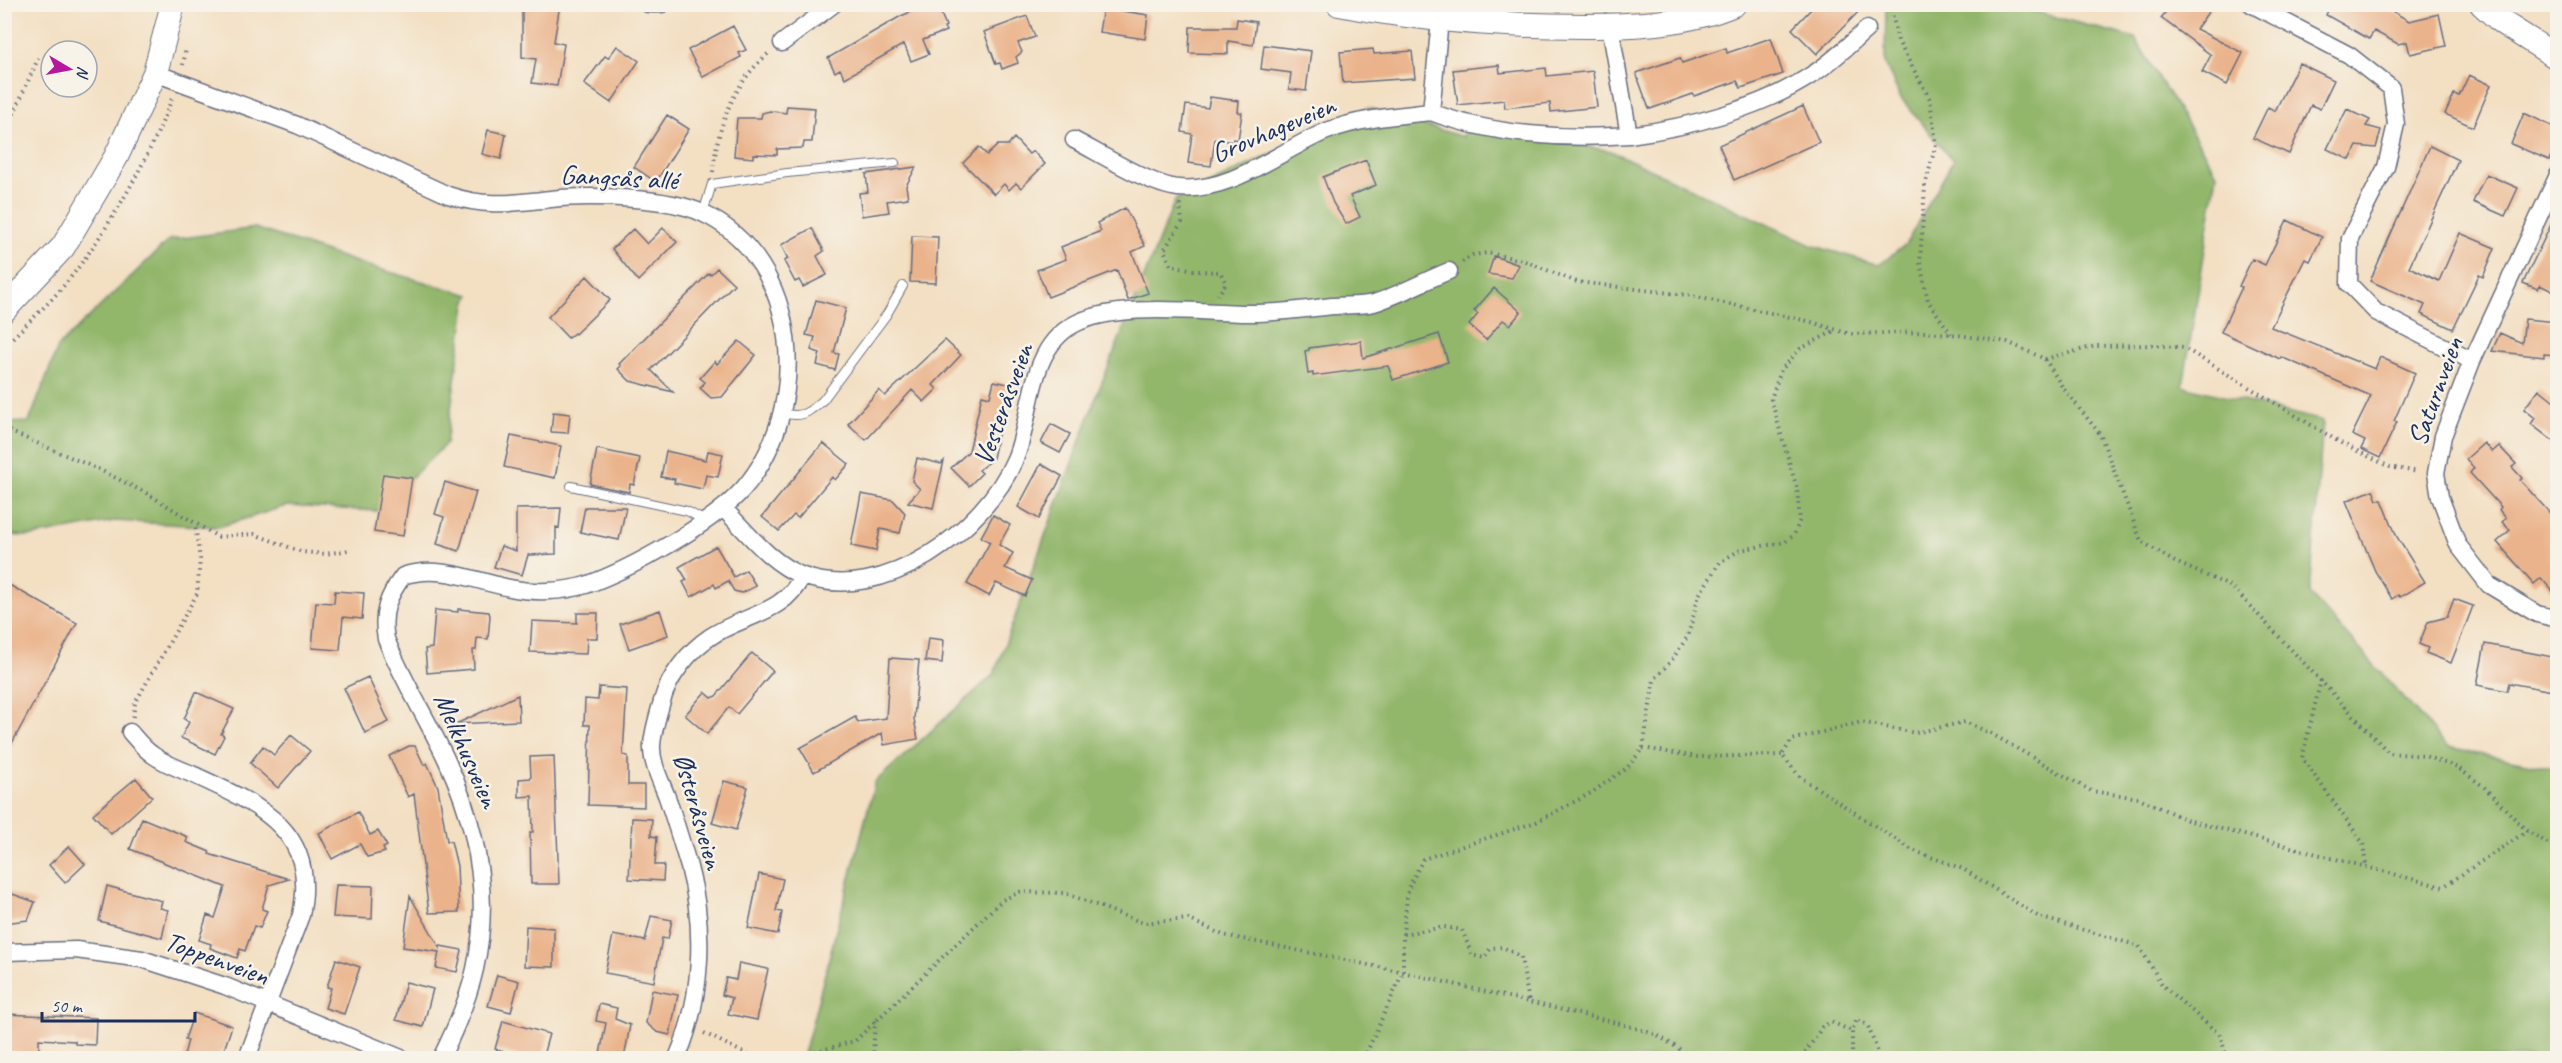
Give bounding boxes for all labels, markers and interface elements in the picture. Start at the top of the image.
north arrow [39,39,99,99]
text: N [72,65,93,81]
street label: Grovhageveien [1206,87,1341,171]
street label: Gangsås allé [560,156,682,198]
street label: Saturnveien [2399,331,2471,450]
street label: Vesteråsveien [965,337,1042,470]
street label: Melkhusveien [426,687,508,814]
street label: Østeråsveien [666,749,733,874]
street label: Toppenveien [160,923,274,993]
scale bar [42,985,195,1023]
text: 50 m [51,995,84,1017]

